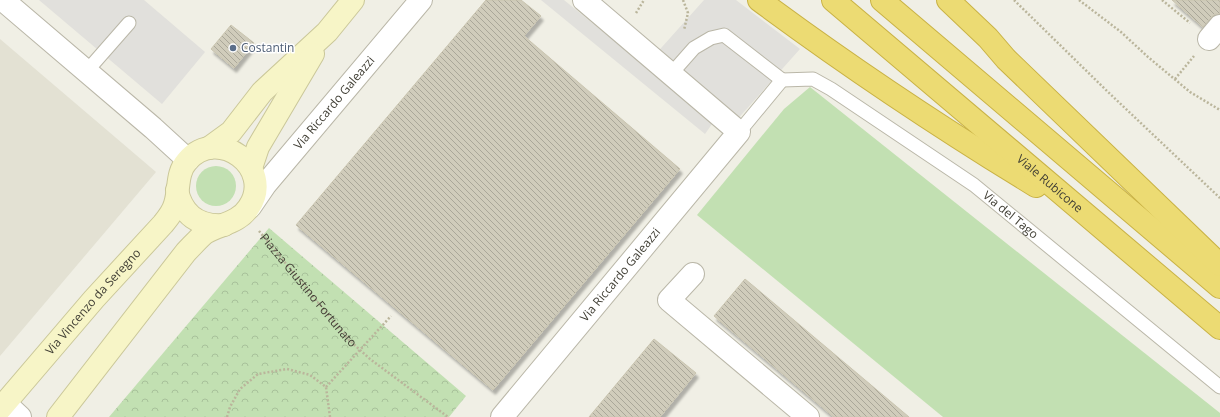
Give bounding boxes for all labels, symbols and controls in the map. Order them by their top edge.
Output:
place label: Costantin [241,39,294,56]
marker: Costantin [228,43,238,53]
street label: Via Riccardo Galeazzi [290,52,378,153]
street label: Viale Rubicone [1013,150,1087,216]
street label: Via del Tago [979,187,1042,242]
street label: Via Riccardo Galeazzi [576,224,664,325]
street label: Piazza Giustino Fortunato [256,229,360,351]
street label: Via Vincenzo da Seregno [41,245,144,358]

